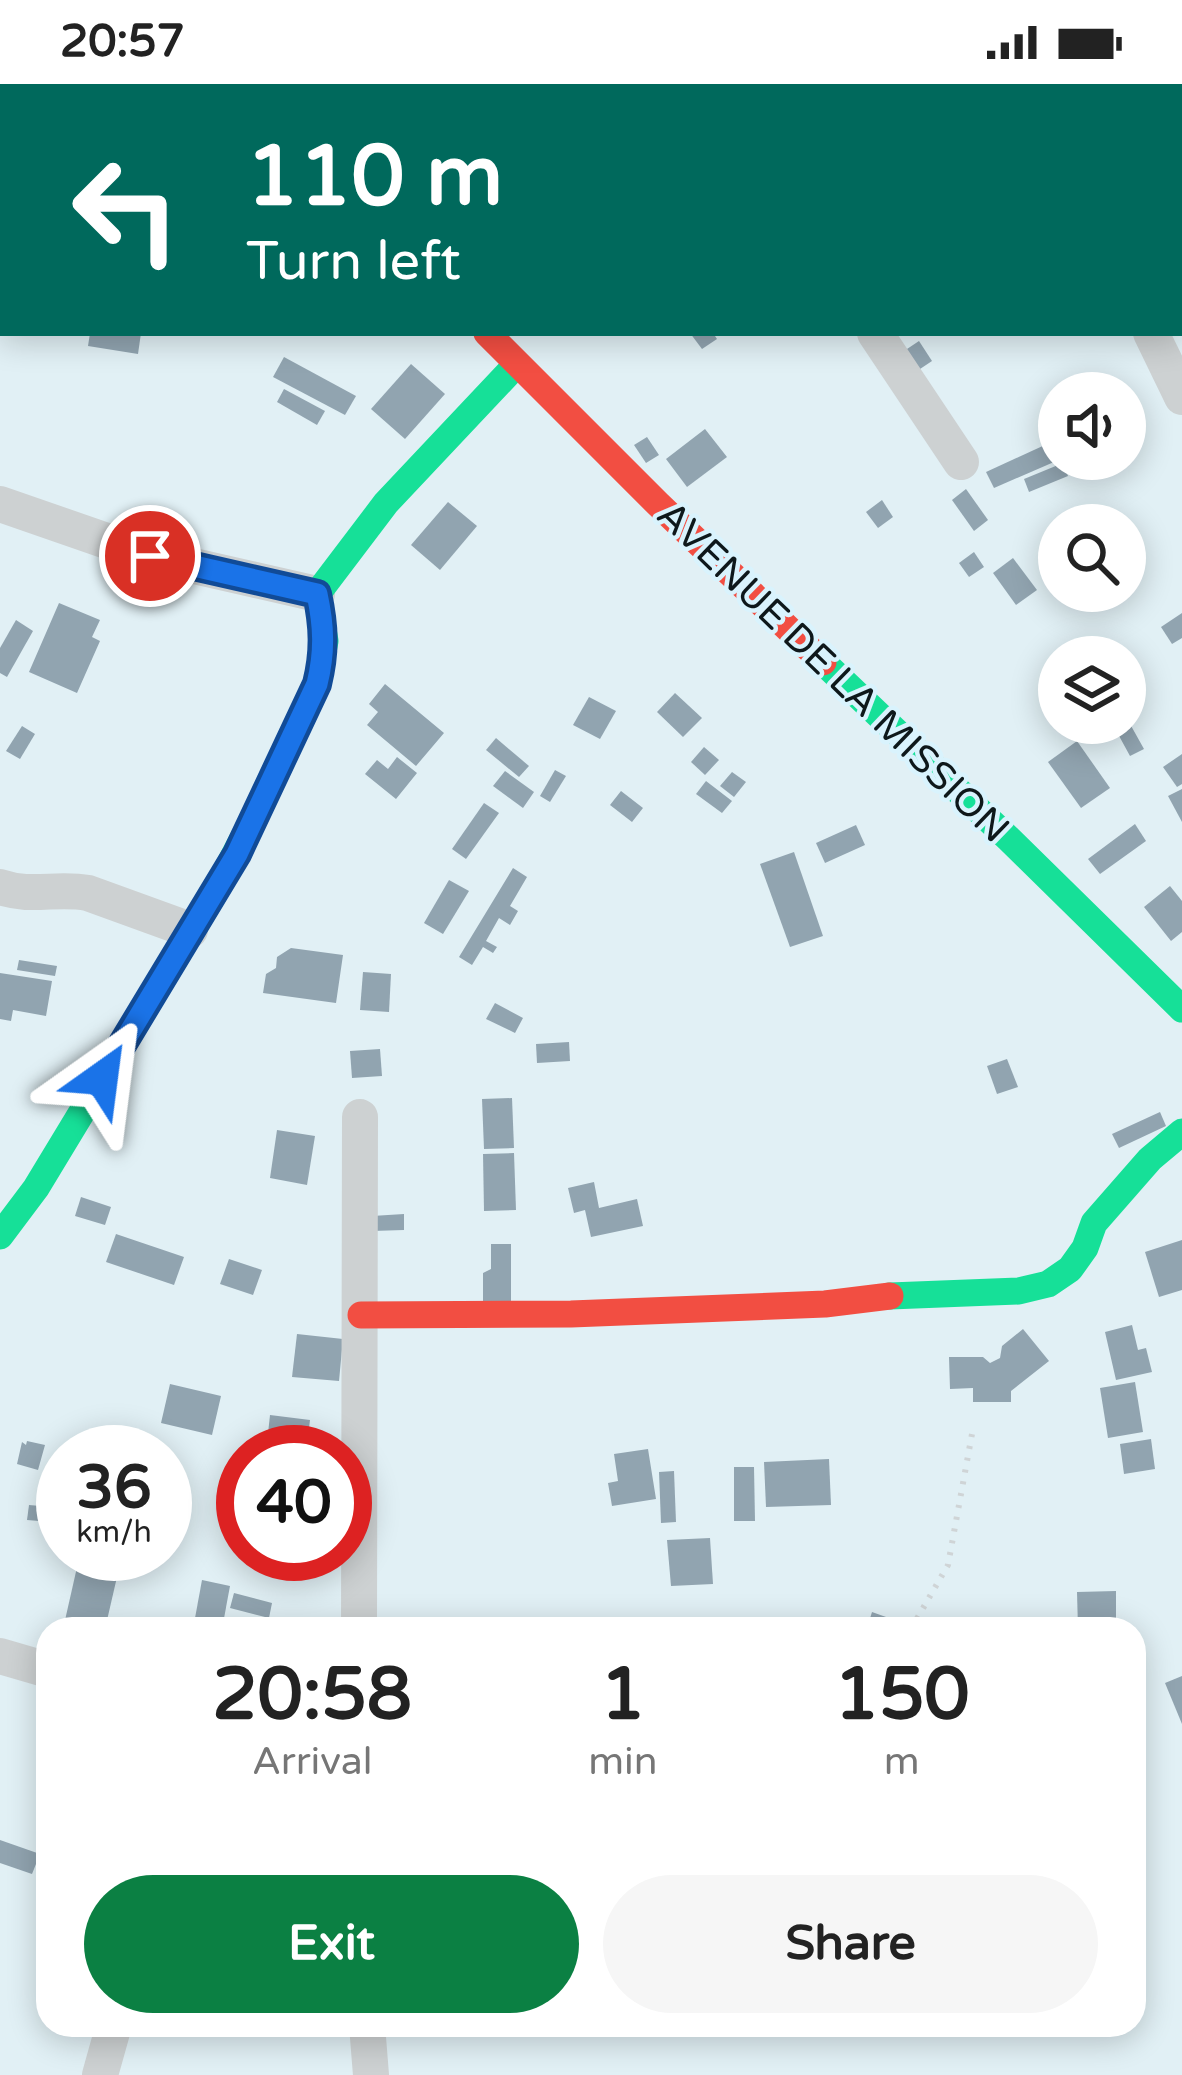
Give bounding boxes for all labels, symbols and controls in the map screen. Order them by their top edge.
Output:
text: 20:57 [60,15,185,69]
text: 110 m [246,127,503,228]
icon: left [48,132,204,288]
text: Turn left [246,229,461,294]
map controls [1038,372,1146,744]
button: sound [1038,372,1146,480]
street label: AVENUE DE LA MISSION [647,491,1019,853]
button: search [1038,504,1146,612]
pin [99,505,201,607]
icon: arrive [117,523,183,589]
button: layers [1038,636,1146,744]
position arrow [39,1015,165,1141]
speed limit sign: 40 [216,1425,372,1581]
text: 36 [76,1452,152,1524]
text: km/h [76,1514,152,1551]
text: 20:58 [212,1652,412,1739]
text: 1 [600,1652,646,1739]
text: 150 [834,1652,970,1739]
text: Arrival [252,1738,372,1785]
text: min [588,1738,658,1785]
text: m [884,1738,920,1785]
button: Exit [84,1875,579,2013]
button: Share [603,1875,1098,2013]

